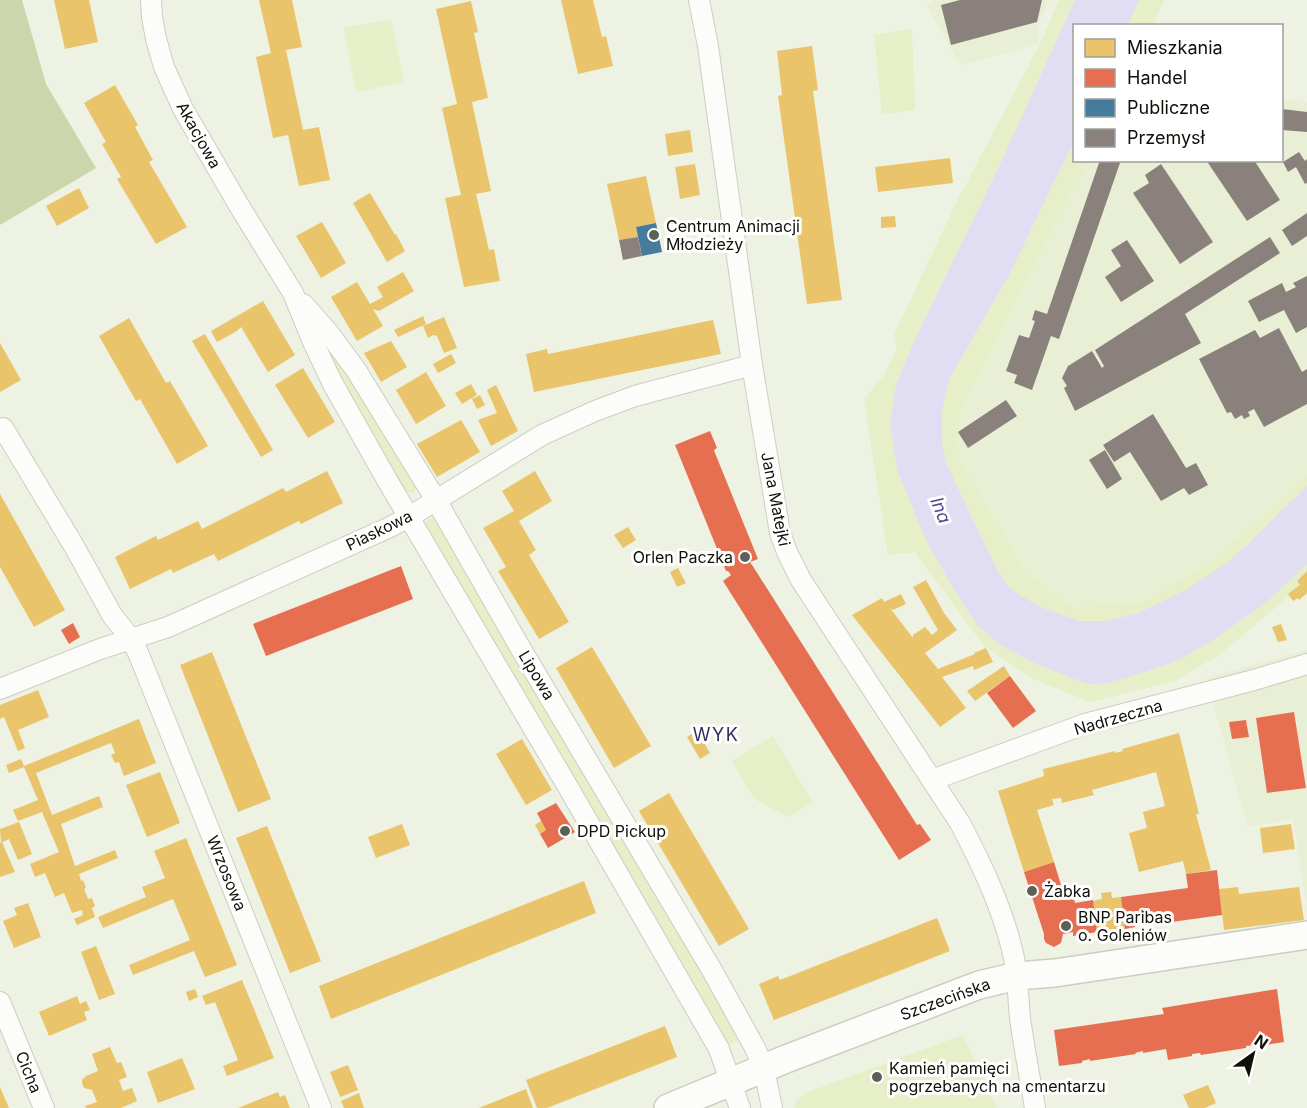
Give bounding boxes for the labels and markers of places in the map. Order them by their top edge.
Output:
place label: Centrum Animacji Młodzieży [666,216,800,254]
marker: Centrum Animacji Młodzieży [647,228,661,242]
place label: Orlen Paczka [633,547,733,567]
marker: Orlen Paczka [738,550,752,564]
place label: DPD Pickup [577,821,666,841]
marker: DPD Pickup [558,824,572,838]
place label: Żabka [1044,881,1091,901]
marker: Żabka [1025,884,1039,898]
place label: BNP Paribas o. Goleniów [1078,907,1172,945]
marker: BNP Paribas o. Goleniów [1059,919,1073,933]
place label: Kamień pamięci pogrzebanych na cmentarzu [889,1058,1106,1096]
marker: Kamień pamięci pogrzebanych na cmentarzu [870,1070,884,1084]

